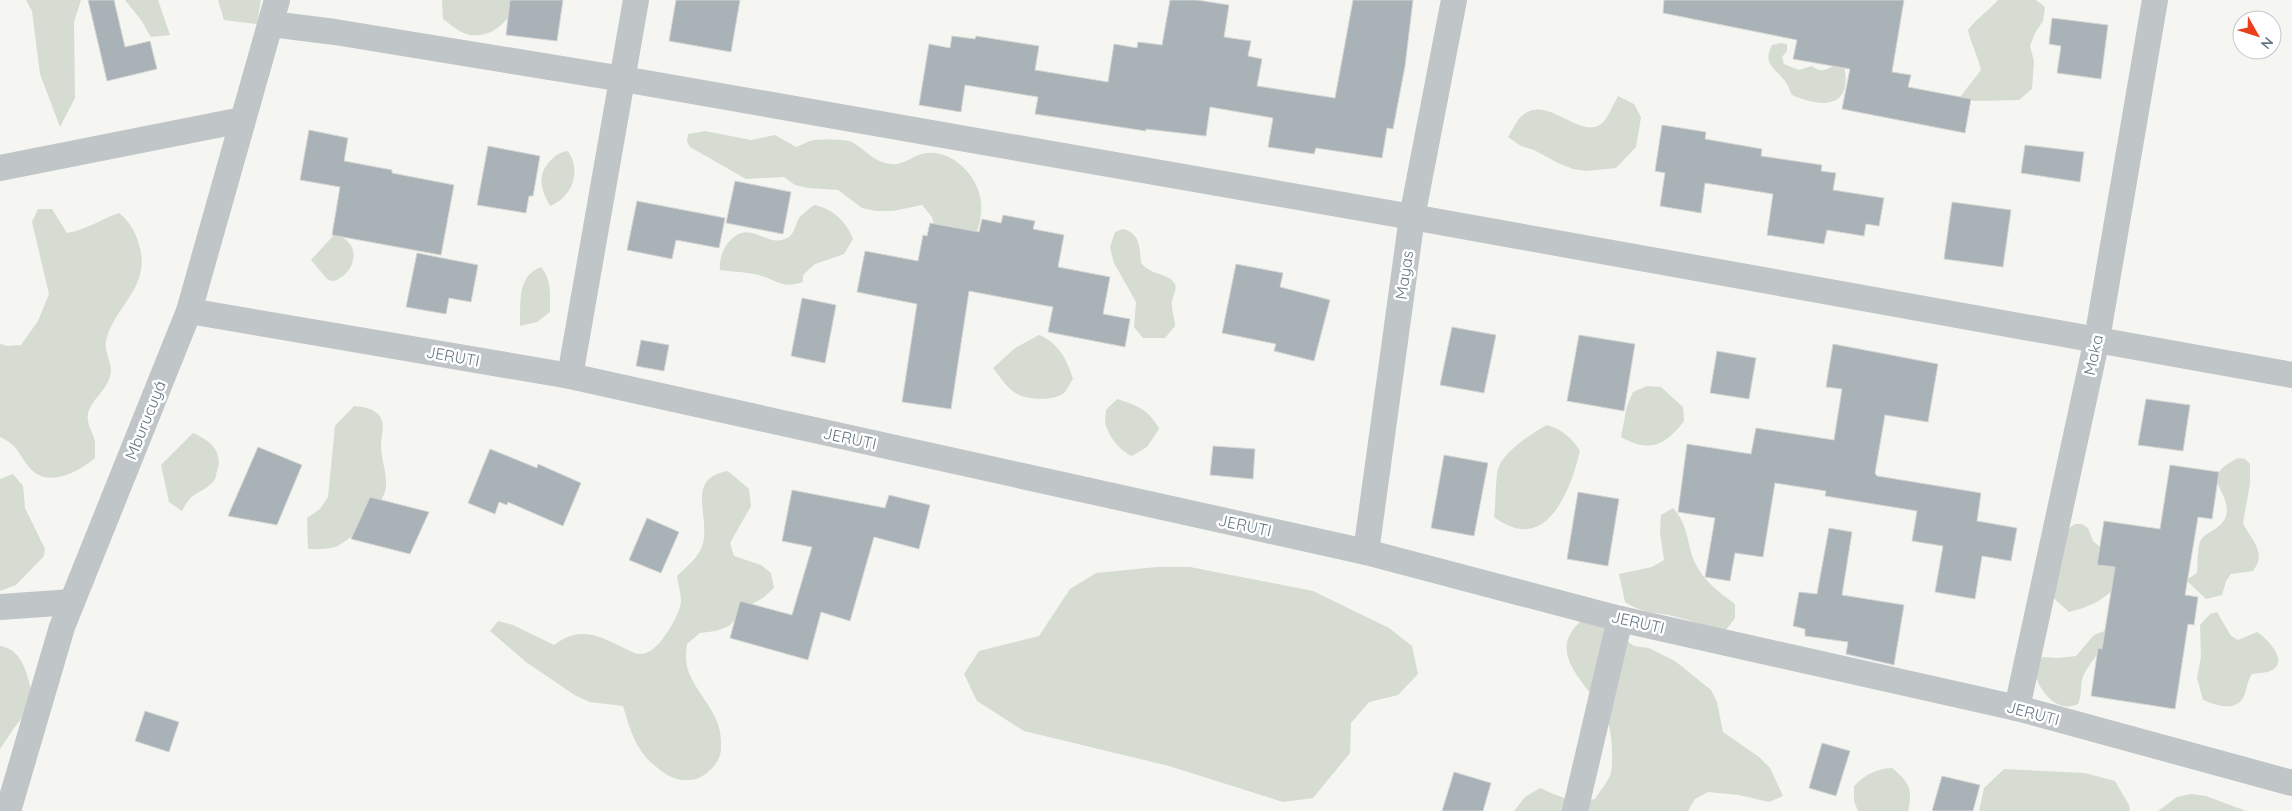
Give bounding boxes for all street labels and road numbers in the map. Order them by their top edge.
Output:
street label: Mayas [1391,249,1417,301]
street label: Maka [2079,333,2107,377]
street label: JERUTI [425,341,481,371]
street label: Mburucuyá [120,378,170,462]
street label: JERUTI [822,423,878,453]
street label: JERUTI [1217,510,1273,540]
street label: JERUTI [1609,606,1667,638]
street label: JERUTI [2004,696,2062,730]

